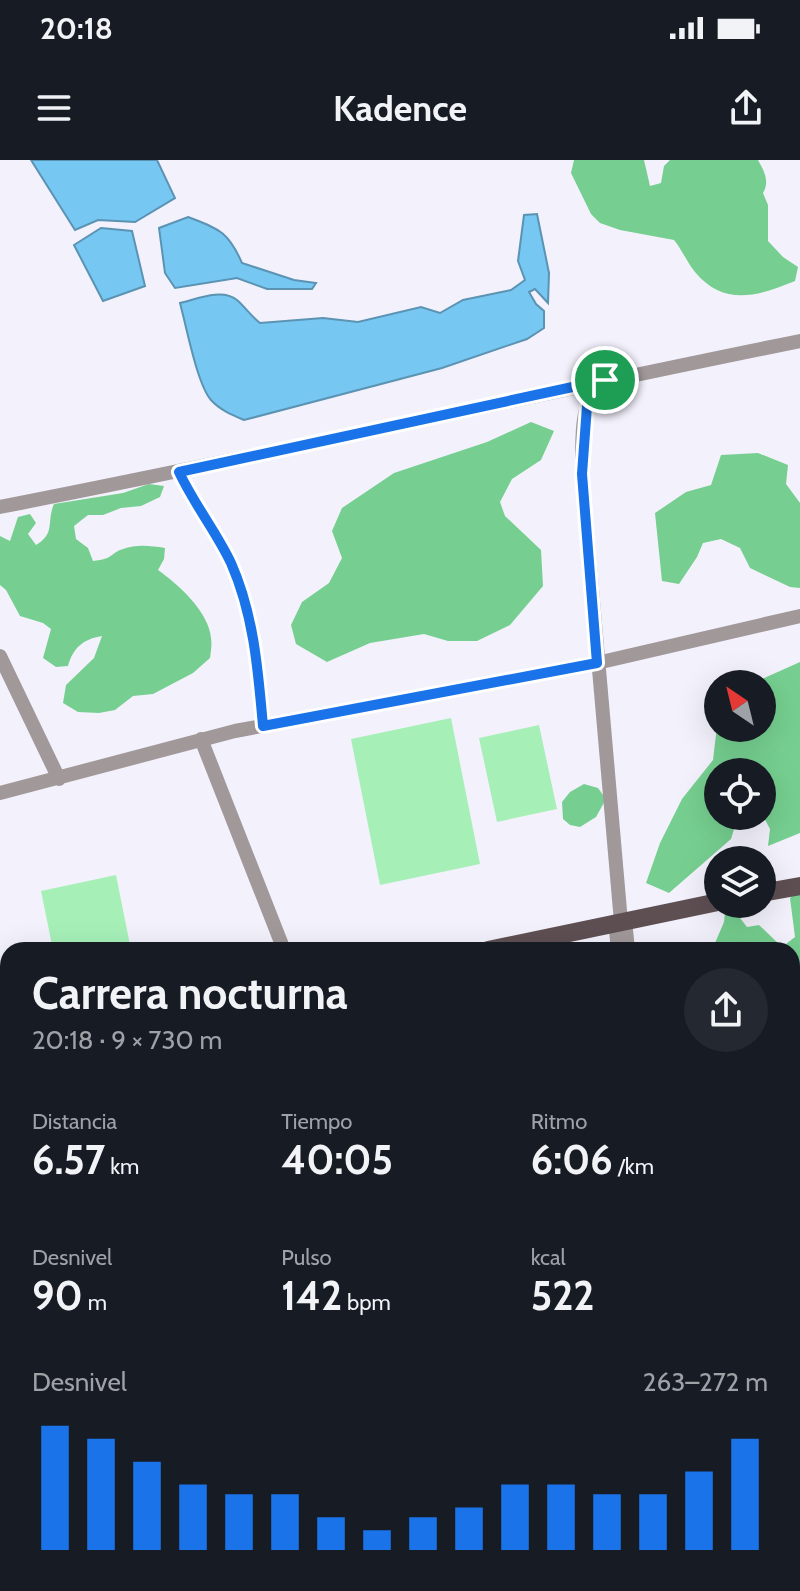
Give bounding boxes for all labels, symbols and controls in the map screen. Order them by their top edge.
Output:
text: 20:18 [40,10,113,47]
icon: menu [32,86,76,130]
text: Kadence [333,86,467,130]
icon: share [724,86,768,130]
pin [571,346,639,414]
icon: arrive [583,358,627,402]
north arrow [704,670,776,742]
map controls [704,670,776,918]
button: locate [704,758,776,830]
button: layers [704,846,776,918]
text: Carrera nocturna [32,967,348,1020]
button: share [684,968,768,1052]
text: 20:18 · 9 × 730 m [32,1024,222,1056]
text: Distancia [32,1108,117,1135]
text: Tiempo [281,1108,352,1135]
text: Ritmo [531,1108,587,1135]
text: 6.57 [32,1135,105,1184]
text: 40:05 [281,1135,393,1184]
text: 6:06 [531,1135,613,1184]
text: km [105,1153,139,1180]
text: /km [613,1153,654,1180]
text: Desnivel [32,1244,112,1271]
text: Pulso [281,1244,332,1271]
text: kcal [531,1244,566,1271]
text: 90 [32,1271,83,1320]
text: 142 [281,1271,342,1320]
text: 522 [531,1271,594,1320]
text: m [83,1289,107,1316]
text: bpm [342,1289,391,1316]
text: Desnivel [32,1366,127,1398]
text: 263–272 m [643,1366,768,1398]

